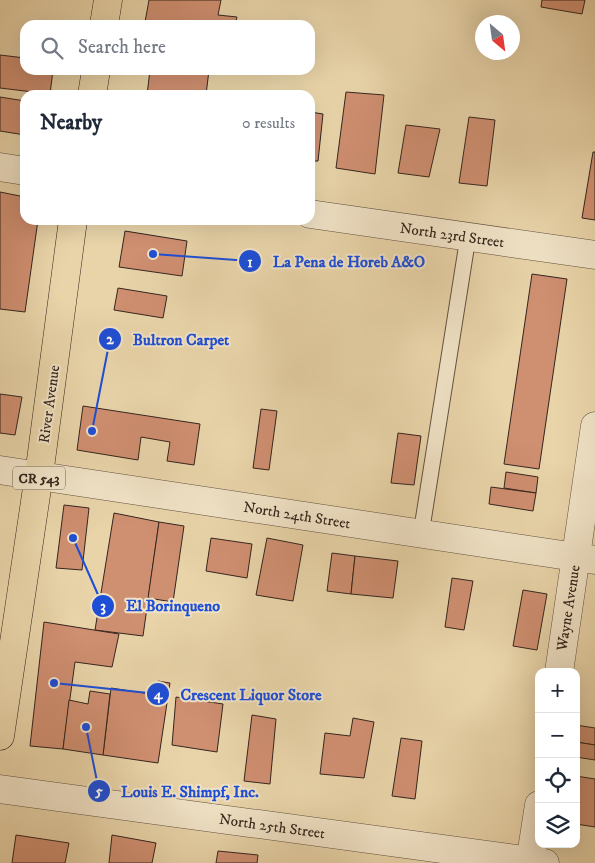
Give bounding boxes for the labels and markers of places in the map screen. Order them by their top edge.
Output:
callout: La Pena de Horeb A&O [238,246,435,277]
callout: Bultron Carpet [98,324,239,355]
callout: El Borinqueno [90,590,230,621]
callout: Crescent Liquor Store [146,678,332,709]
callout: Louis E. Shimpf, Inc. [87,776,269,807]

